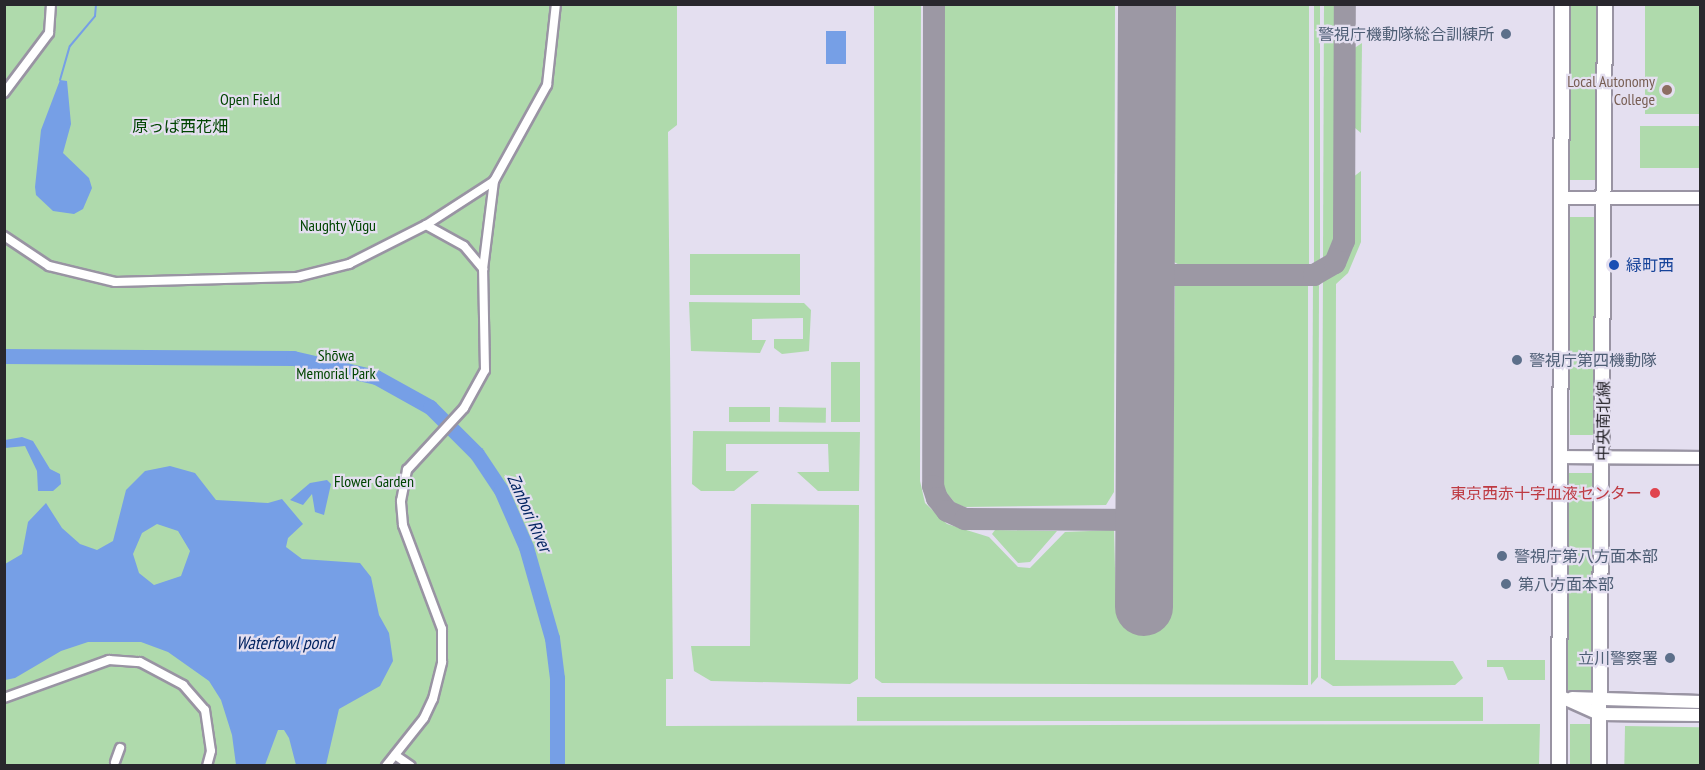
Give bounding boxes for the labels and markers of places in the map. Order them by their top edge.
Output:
place label: 警視庁機動隊総合訓練所 [1318,24,1494,44]
marker: 警視庁機動隊総合訓練所 [1499,27,1513,41]
place label: Local Autonomy College [1567,71,1655,109]
marker: Local Autonomy College [1660,83,1674,97]
place label: 緑町西 [1626,255,1674,275]
marker: 緑町西 [1607,258,1621,272]
place label: 警視庁第四機動隊 [1529,350,1657,370]
marker: 警視庁第四機動隊 [1510,353,1524,367]
place label: 東京西赤十字血液センター [1450,483,1642,503]
marker: 東京西赤十字血液センター [1646,484,1664,502]
place label: 警視庁第八方面本部 [1514,546,1658,566]
marker: 警視庁第八方面本部 [1495,549,1509,563]
place label: 第八方面本部 [1518,574,1614,594]
marker: 第八方面本部 [1499,577,1513,591]
place label: 立川警察署 [1578,648,1658,668]
marker: 立川警察署 [1663,651,1677,665]

